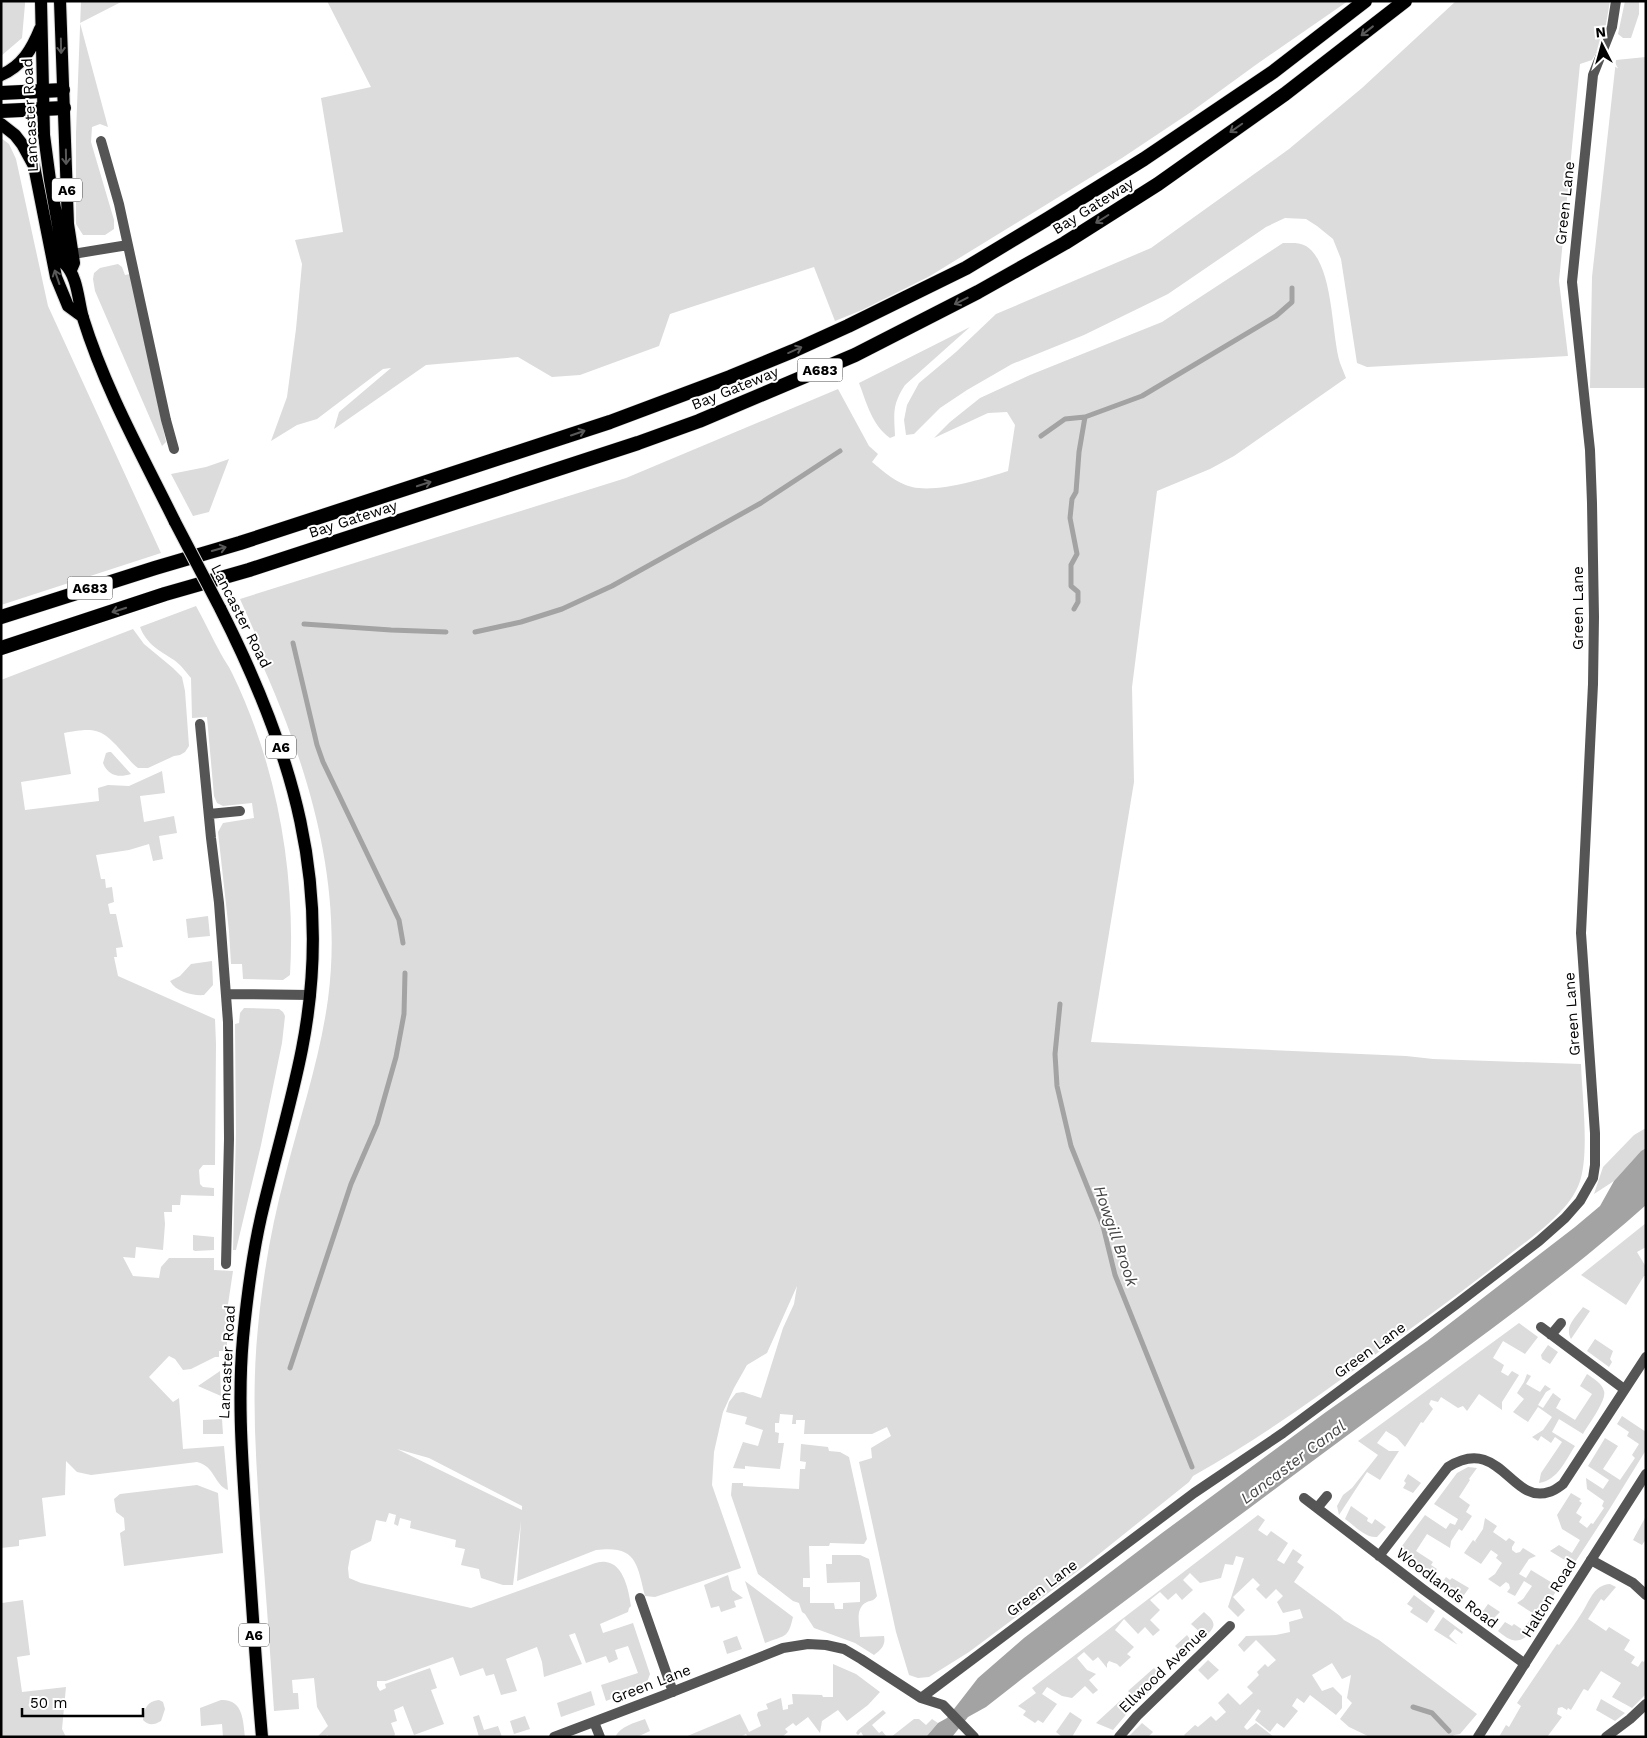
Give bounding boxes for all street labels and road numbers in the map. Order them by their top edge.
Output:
street label: Lancaster Road [18,58,42,172]
street label: Green Lane [1552,160,1578,246]
street label: Bay Gateway [1049,174,1137,238]
road number: A6 [52,178,82,202]
road number: A683 [798,358,842,382]
street label: Bay Gateway [689,362,781,414]
street label: Bay Gateway [306,496,400,542]
street label: Lancaster Road [207,561,275,671]
street label: Green Lane [1569,566,1587,650]
road number: A683 [68,576,112,600]
road number: A6 [266,736,296,759]
street label: Green Lane [1560,972,1584,1056]
street label: Lancaster Road [215,1305,239,1419]
street label: Green Lane [1331,1318,1409,1382]
street label: Woodlands Road [1393,1544,1501,1632]
street label: Halton Road [1518,1555,1580,1641]
street label: Green Lane [1003,1556,1081,1620]
street label: Ellwood Avenue [1115,1623,1211,1717]
road number: A6 [239,1624,269,1646]
street label: Green Lane [609,1661,693,1707]

